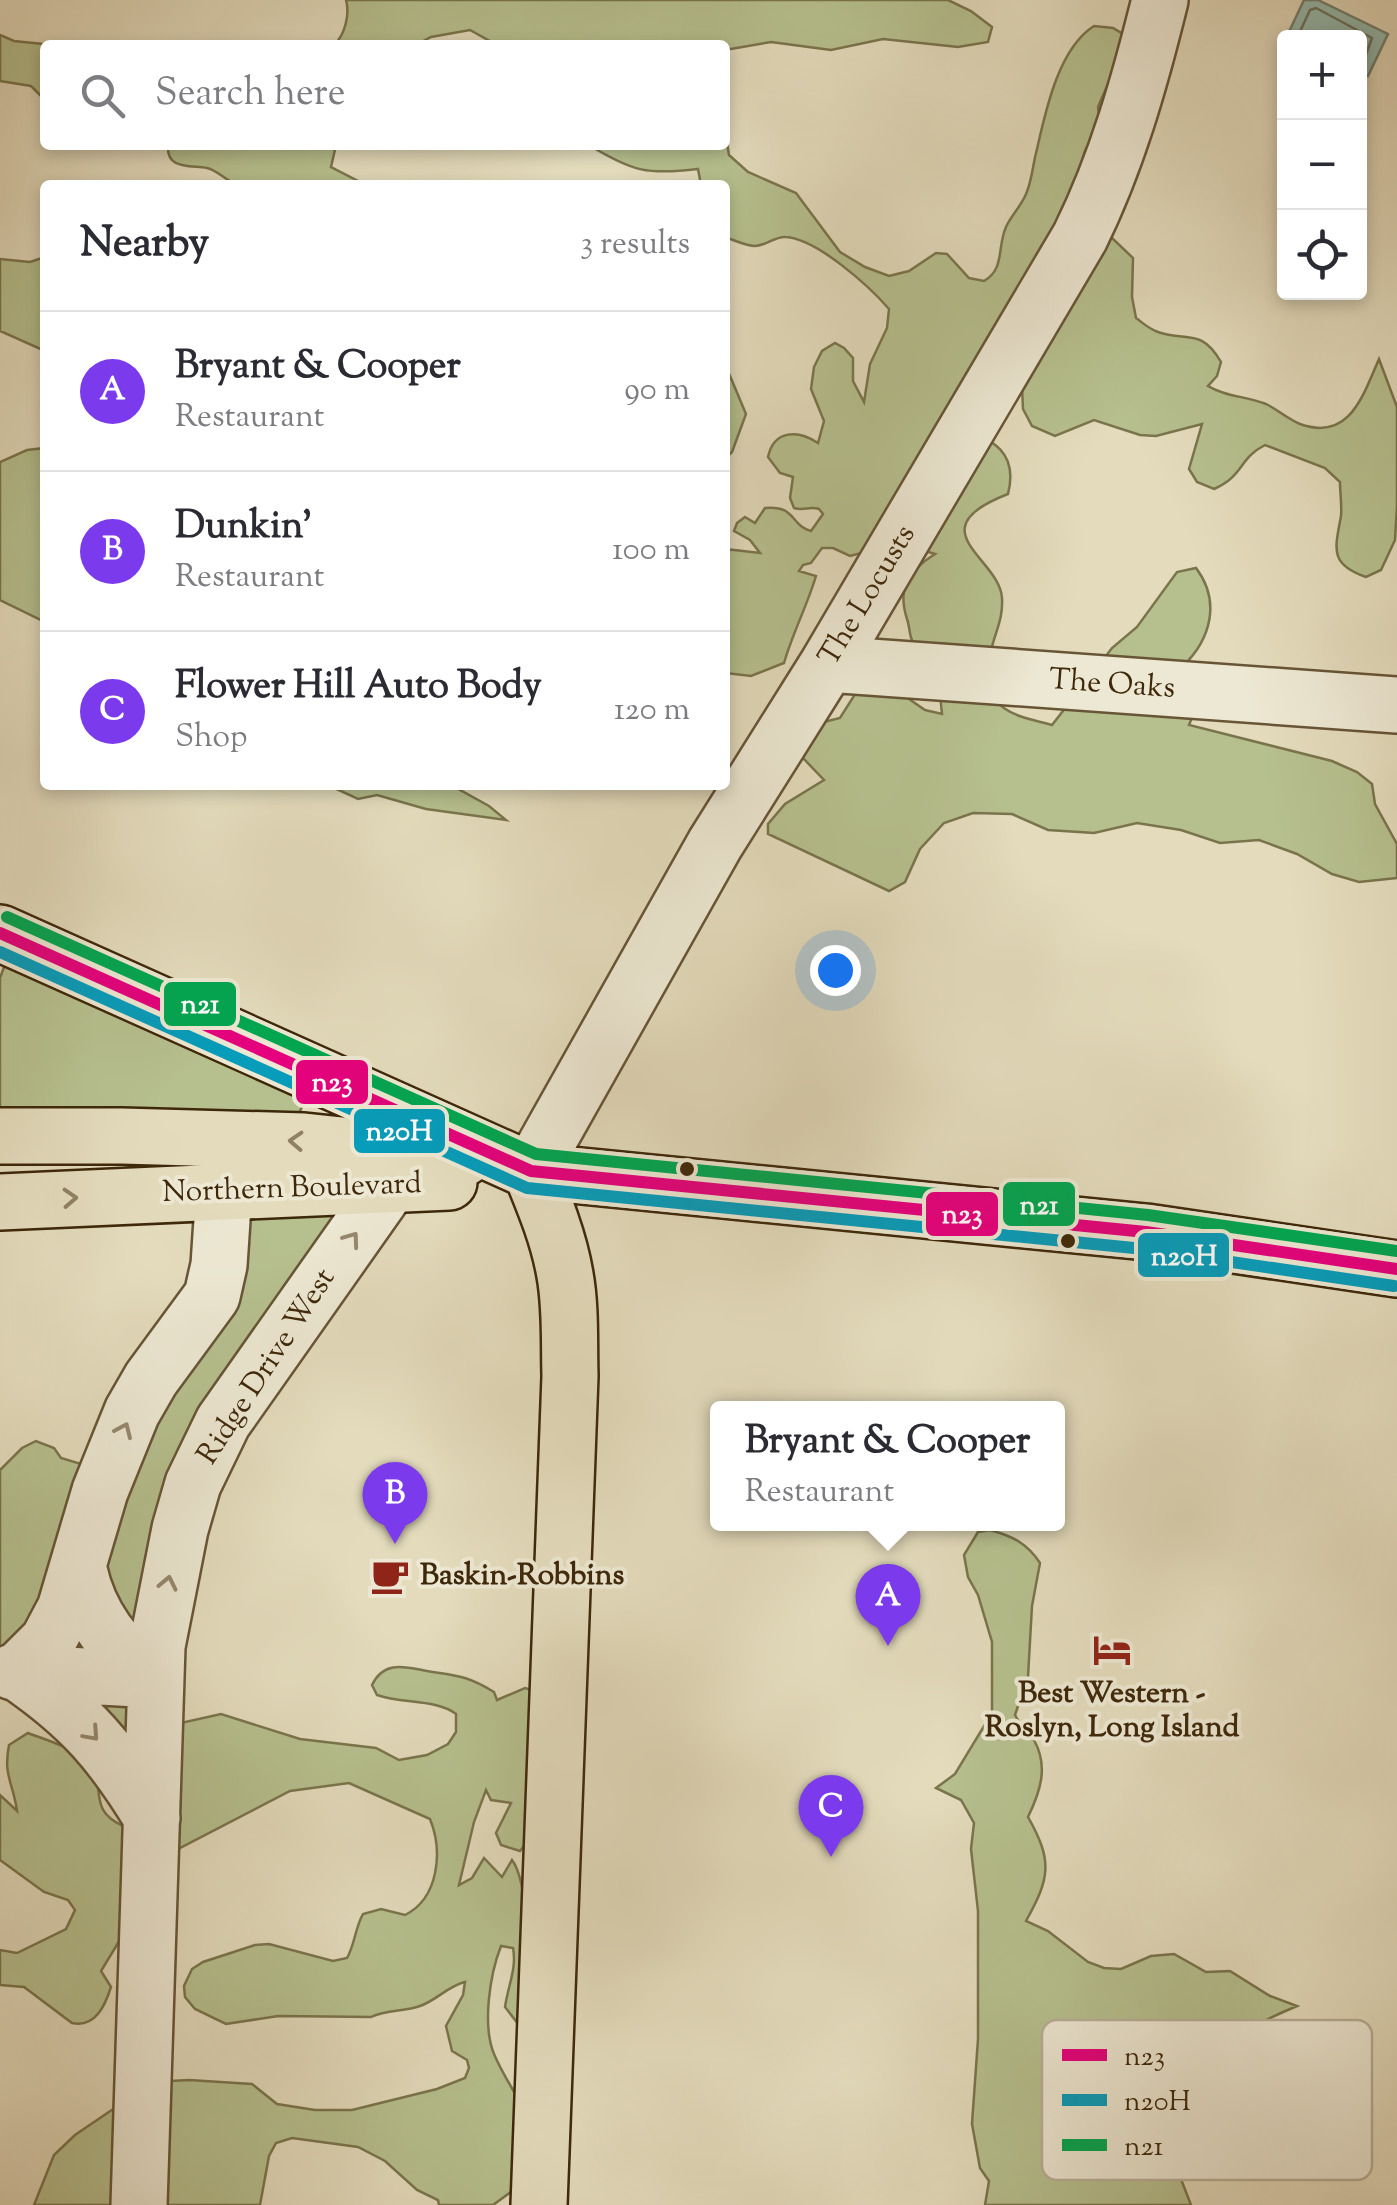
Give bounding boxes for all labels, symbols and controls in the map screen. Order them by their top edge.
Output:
map controls [1277,30,1367,300]
button: + [1277,30,1367,120]
search box [40,40,730,150]
icon: search [75,68,130,123]
text: Search here [155,68,346,122]
button: − [1277,120,1367,210]
button: locate [1277,210,1367,300]
text: Nearby [80,215,209,275]
text: 3 results [580,222,690,268]
text: Bryant & Cooper [175,341,461,395]
text: A [100,368,125,414]
text: 90 m [624,368,690,414]
text: Restaurant [175,395,325,441]
text: Dunkin' [175,501,312,555]
street label: The Locusts [809,517,927,675]
text: B [102,528,123,574]
text: 100 m [612,528,690,574]
text: Restaurant [175,555,325,601]
street label: The Oaks [1047,659,1177,711]
text: Flower Hill Auto Body [175,661,542,715]
text: C [100,688,125,734]
text: 120 m [614,688,690,734]
text: Shop [175,715,247,761]
your location [810,945,861,996]
line badge: n21 [162,980,238,1028]
text: n21 [180,986,220,1026]
line badge: n23 [294,1058,370,1106]
text: n23 [312,1064,352,1104]
line badge: n20H [352,1107,447,1155]
text: n20H [366,1113,433,1153]
one-way arrow [287,1131,303,1152]
unlabelled marker [677,1159,697,1179]
street label: Northern Boulevard [162,1163,423,1215]
line badge: n21 [1001,1180,1077,1228]
text: n21 [1019,1187,1059,1227]
one-way arrow [63,1188,79,1209]
line badge: n23 [924,1190,1000,1238]
text: n23 [942,1196,982,1236]
unlabelled marker [1058,1231,1078,1251]
line badge: n20H [1136,1231,1231,1279]
one-way arrow [340,1232,358,1250]
text: n20H [1151,1238,1218,1278]
street label: Ridge Drive West [187,1260,347,1474]
popup [710,1401,1065,1531]
text: Bryant & Cooper [745,1416,1030,1470]
one-way arrow [111,1422,131,1440]
pin: B [362,1462,428,1544]
text: Restaurant [745,1470,894,1516]
cafe icon: Baskin-Robbins [369,1555,411,1597]
place label: Baskin-Robbins [420,1555,625,1598]
pin: A [856,1564,920,1646]
one-way arrow [156,1575,177,1592]
hotel icon: Best Western - Roslyn, Long Island [1091,1629,1133,1671]
place label: Best Western - Roslyn, Long Island [985,1673,1239,1750]
one-way arrow [81,1722,99,1741]
pin: C [798,1774,864,1857]
legend [1042,2020,1372,2180]
text: n23 [1124,2038,1165,2078]
text: n20H [1124,2083,1191,2123]
text: n21 [1124,2128,1163,2168]

